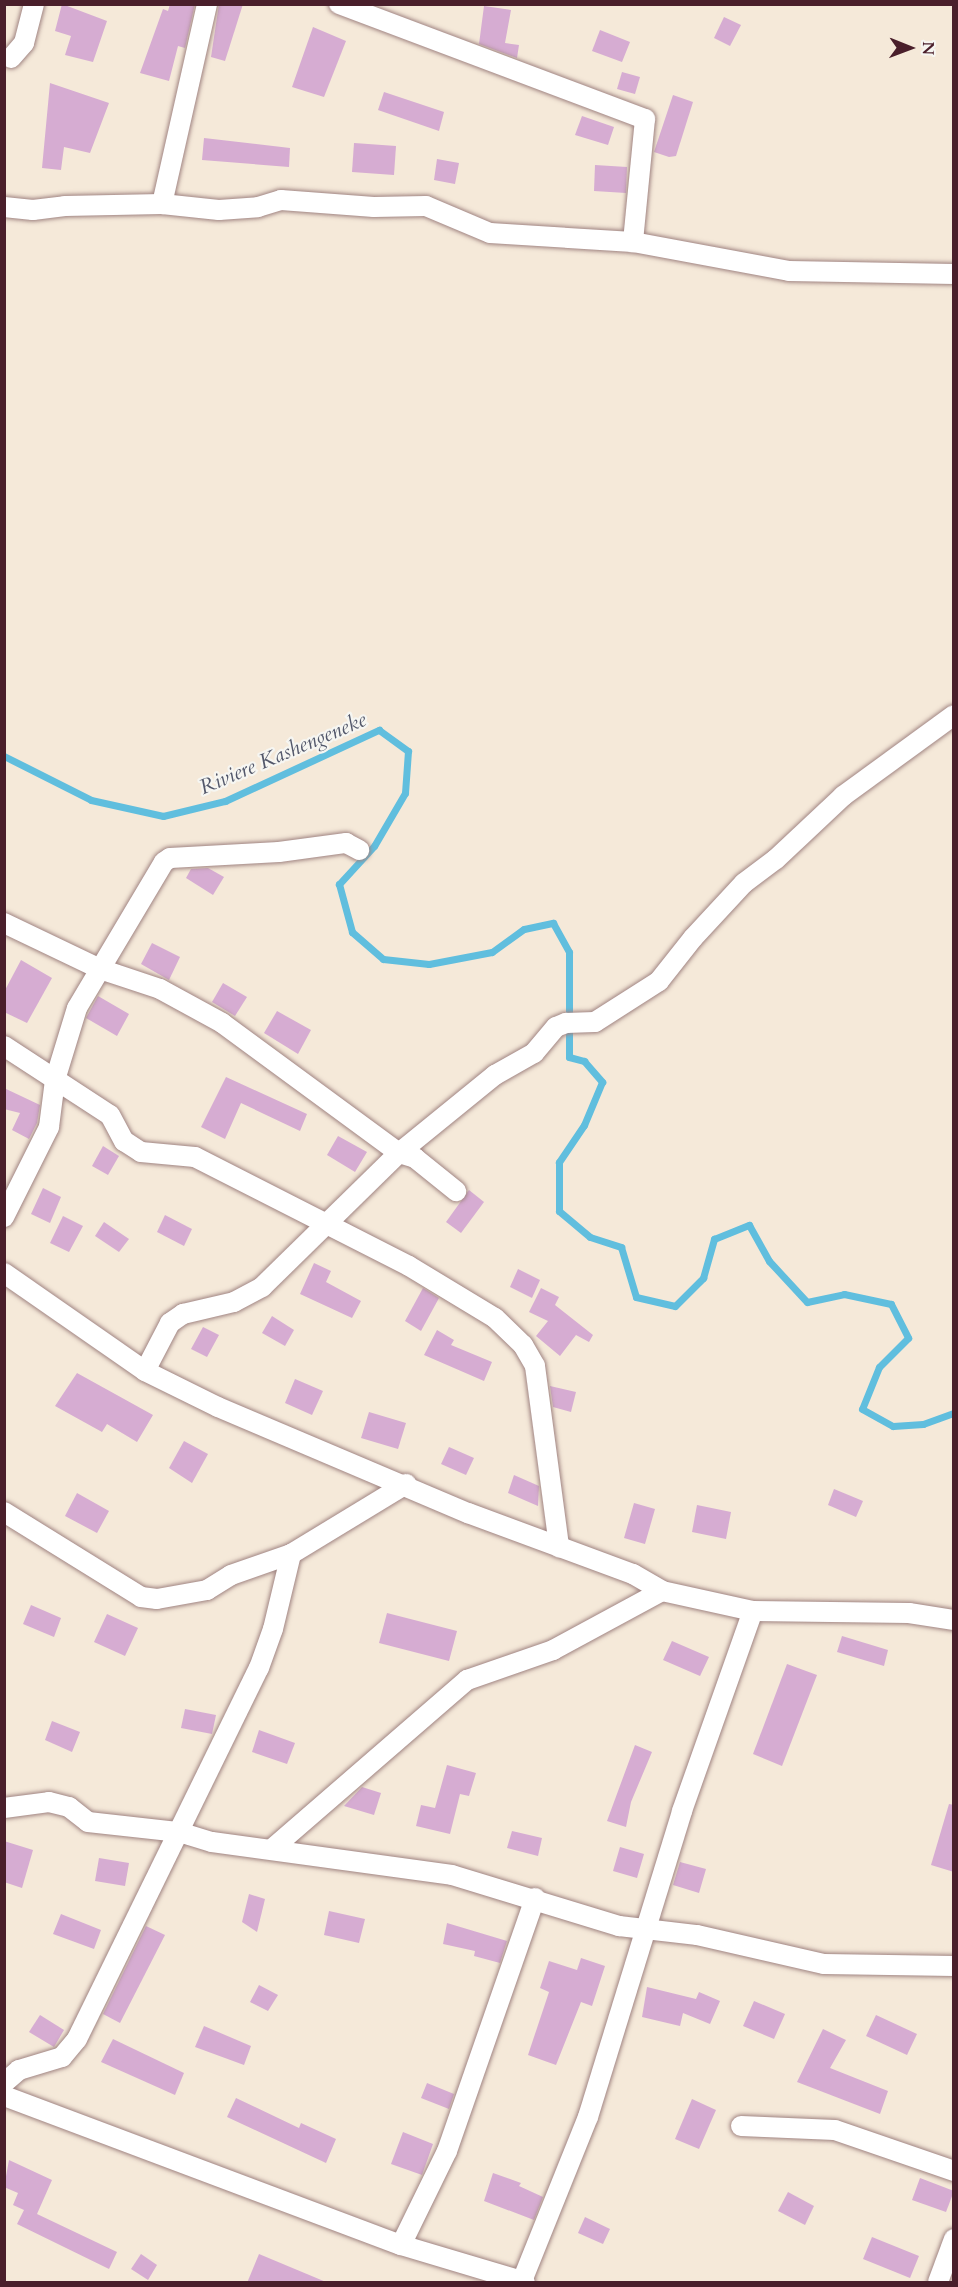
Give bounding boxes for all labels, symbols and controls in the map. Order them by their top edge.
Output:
north arrow [880,18,940,78]
text: N [917,41,939,55]
water label: Riviere Kashengeneke [196,707,370,801]

